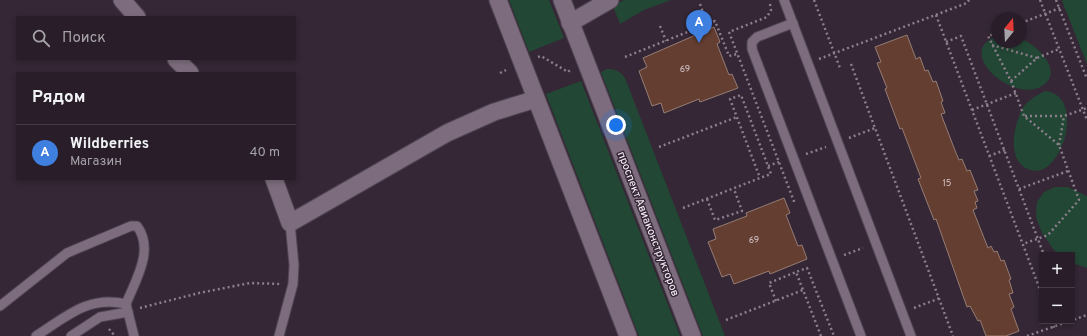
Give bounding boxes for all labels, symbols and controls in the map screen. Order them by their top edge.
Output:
pin: A [686,10,712,43]
north arrow [991,12,1027,48]
search box [16,16,296,60]
icon: search [30,27,52,49]
text: Поиск [62,29,106,48]
house number: 69 [680,64,690,75]
text: Рядом [32,87,85,109]
your location [606,115,626,135]
text: Wildberries [70,135,149,154]
text: A [40,145,50,161]
text: 40 m [250,145,280,161]
street label: проспект Авиаконструкторов [614,150,682,298]
text: Магазин [70,154,122,170]
house number: 15 [943,178,951,189]
house number: 69 [749,235,759,246]
map controls [1039,252,1075,324]
button: + [1039,252,1075,288]
button: − [1039,288,1075,324]

